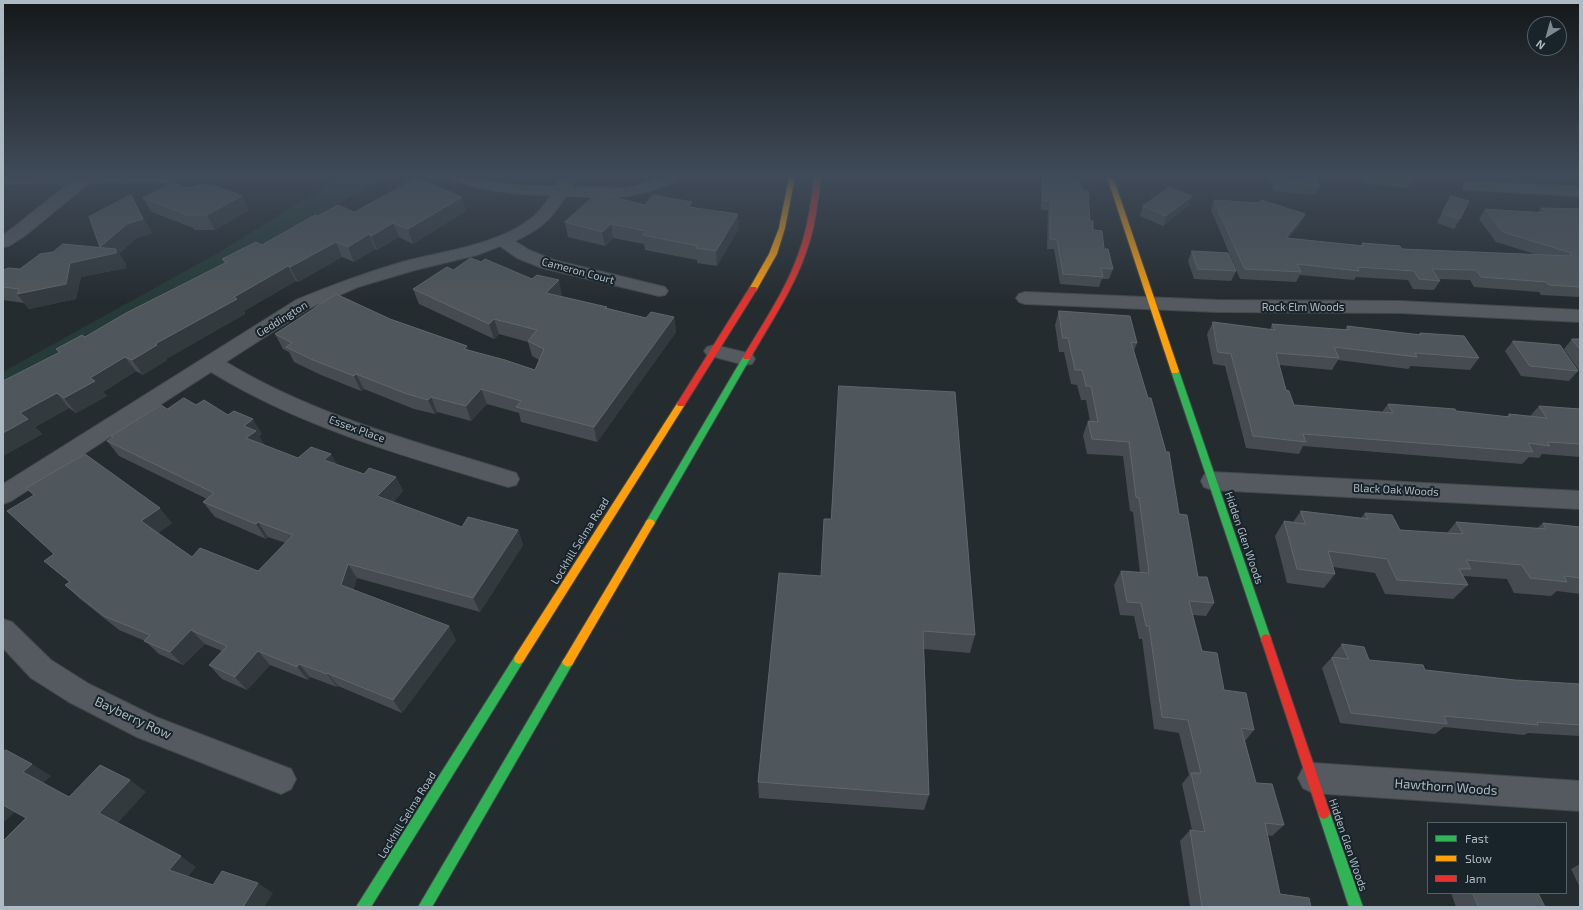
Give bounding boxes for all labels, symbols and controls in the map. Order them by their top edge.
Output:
north arrow [1527,16,1567,56]
text: N [1533,38,1547,53]
street label: Cameron Court [540,255,616,287]
street label: Geddington [254,298,310,340]
street label: Rock Elm Woods [1262,300,1344,314]
street label: Essex Place [327,413,387,445]
street label: Black Oak Woods [1353,481,1439,499]
street label: Hidden Glen Woods [1222,490,1266,586]
street label: Lockhill Selma Road [548,495,612,587]
street label: Bayberry Row [92,693,174,743]
street label: Lockhill Selma Road [375,769,439,861]
street label: Hawthorn Woods [1394,776,1498,798]
street label: Hidden Glen Woods [1326,797,1370,893]
legend [1427,822,1567,894]
text: Fast [1465,831,1488,845]
text: Slow [1465,851,1492,865]
text: Jam [1465,871,1486,885]

